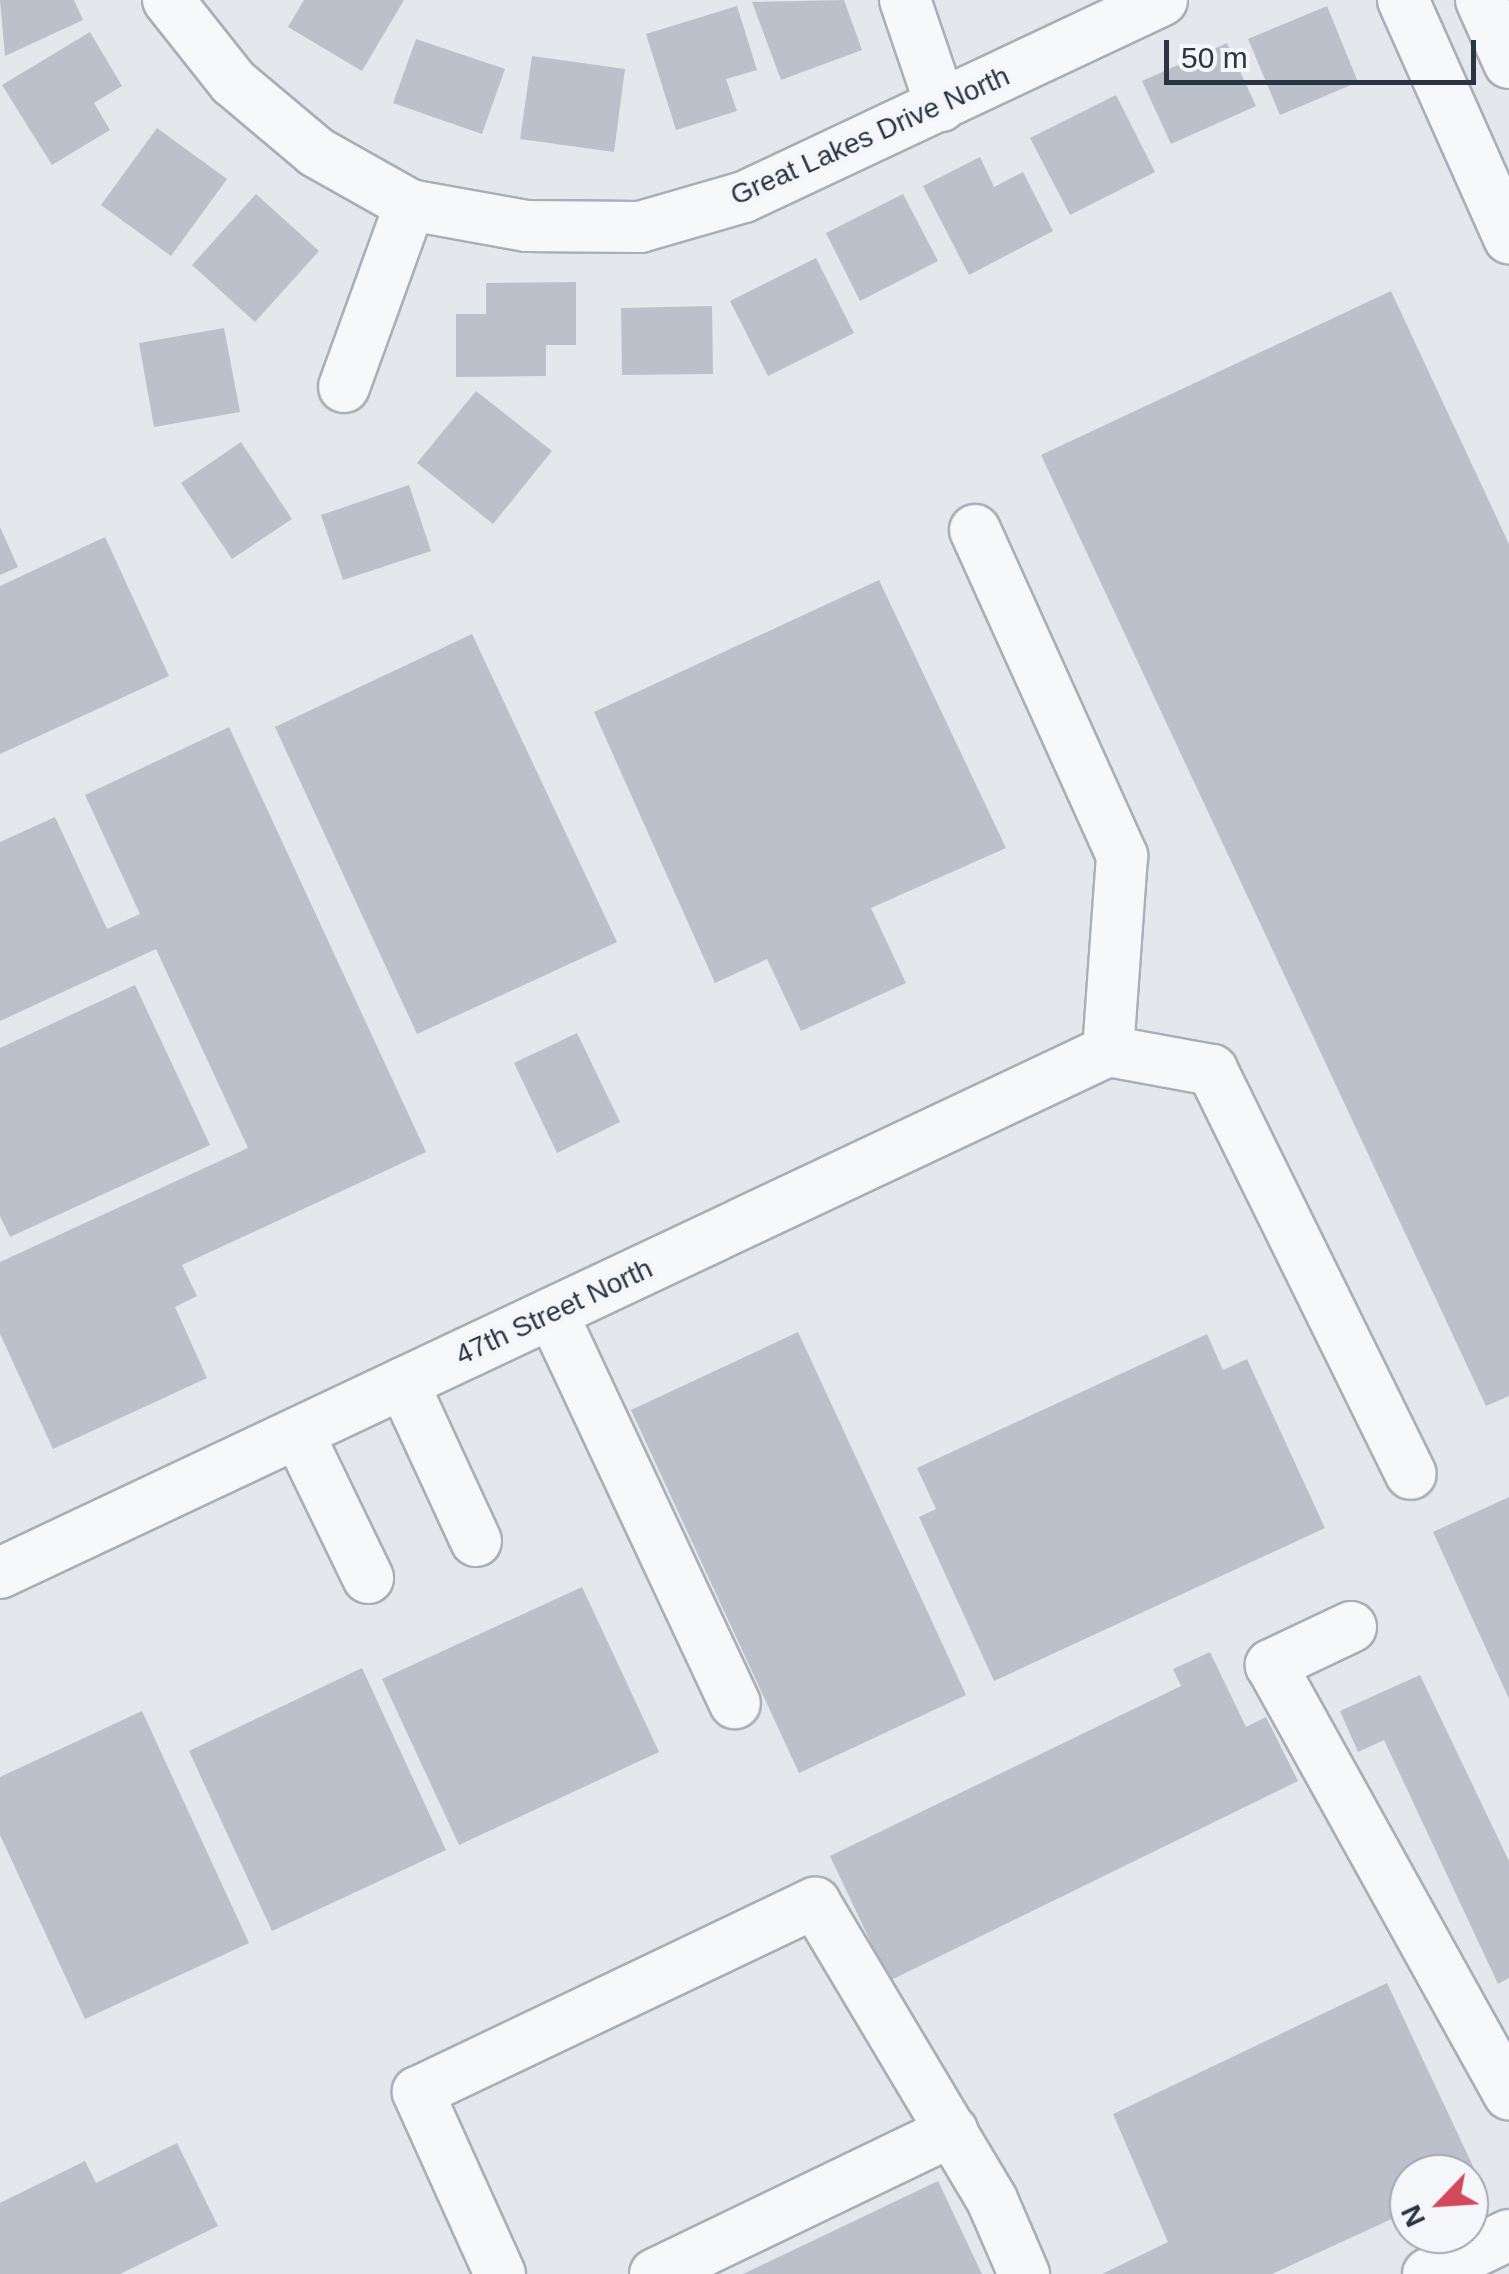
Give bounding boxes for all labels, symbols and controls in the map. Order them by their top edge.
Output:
scale bar [1169,20,1482,82]
text: 50 m [1181,41,1248,74]
street label: Great Lakes Drive North [725,59,1015,213]
street label: 47th Street North [450,1252,658,1372]
north arrow [1389,2154,1489,2254]
text: N [1395,2200,1431,2232]

